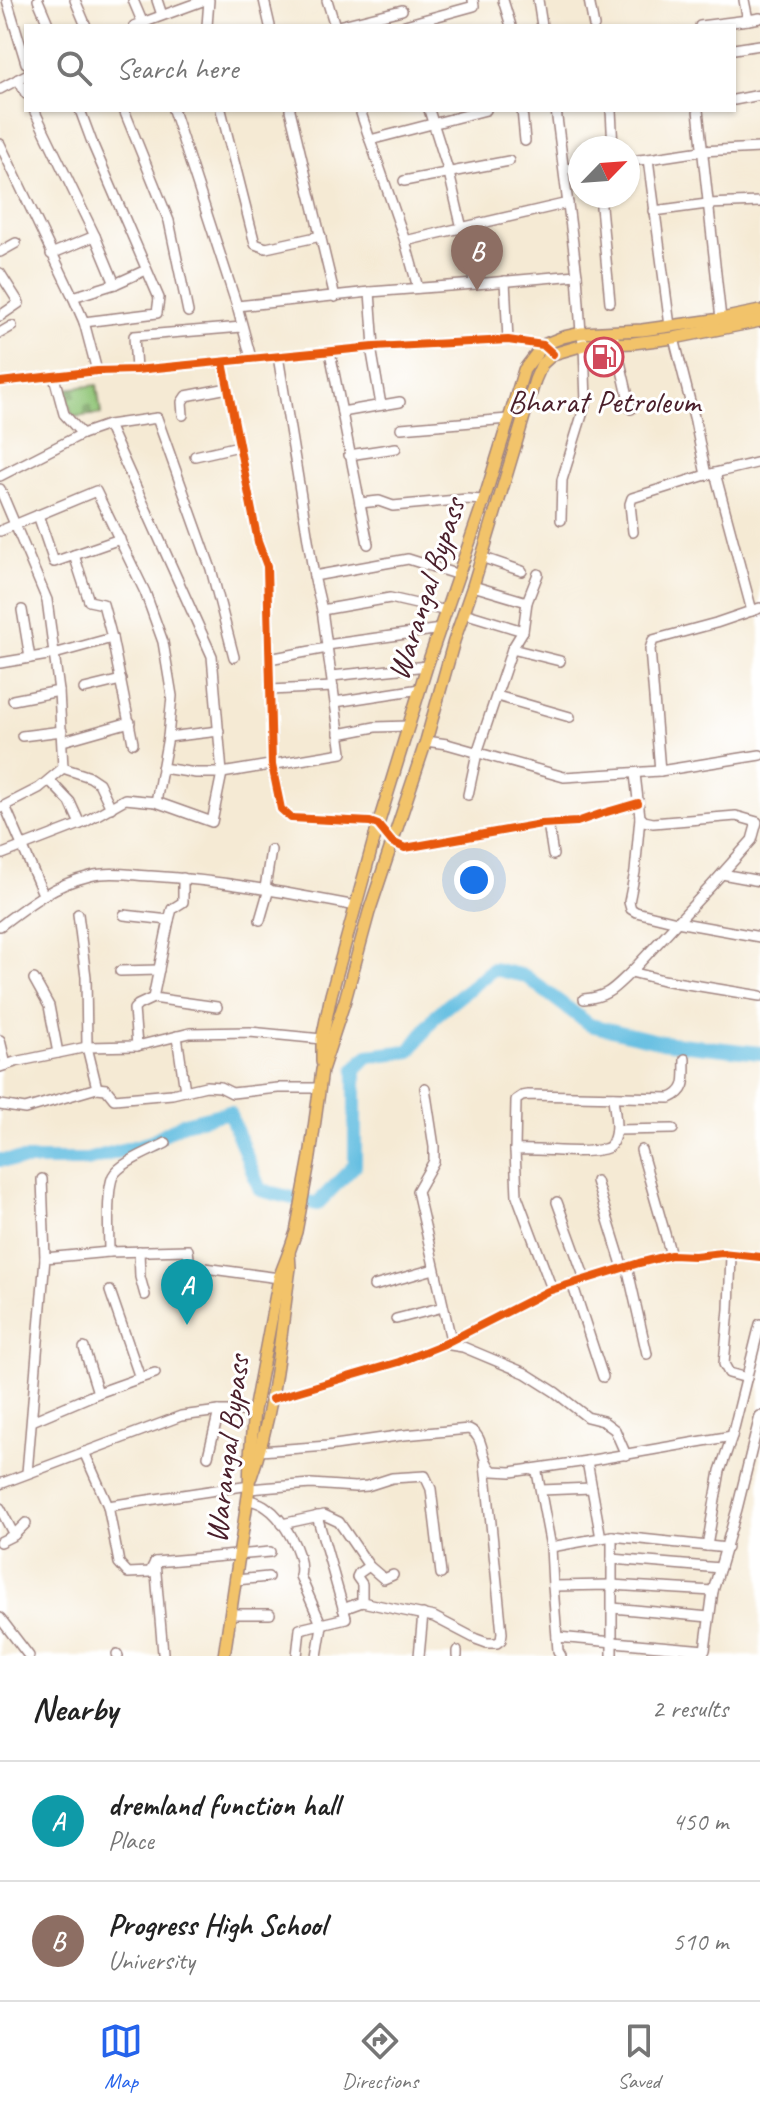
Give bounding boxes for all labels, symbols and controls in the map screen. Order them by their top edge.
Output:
search box [24,24,736,112]
icon: search [52,46,96,90]
text: Search here [116,49,238,87]
north arrow [568,136,640,208]
pin: B [451,225,503,291]
fuel station icon: Bharat Petroleum [583,336,625,378]
place label: Bharat Petroleum [508,381,703,422]
street label: Warangal Bypass [377,491,475,685]
your location [454,860,494,900]
pin: A [161,1259,213,1325]
street label: Warangal Bypass [195,1351,259,1545]
text: Nearby [32,1687,118,1730]
text: 2 results [652,1692,728,1725]
text: dremland function hall [108,1786,339,1824]
text: A [51,1805,65,1838]
text: 450 m [672,1805,728,1838]
text: Place [108,1824,154,1857]
text: Progress High School [108,1906,326,1944]
text: B [51,1925,65,1958]
text: 510 m [672,1925,728,1958]
text: University [108,1944,195,1977]
tab: Map [99,2019,143,2095]
tab: Directions [342,2019,418,2095]
tab: Saved [617,2019,661,2095]

